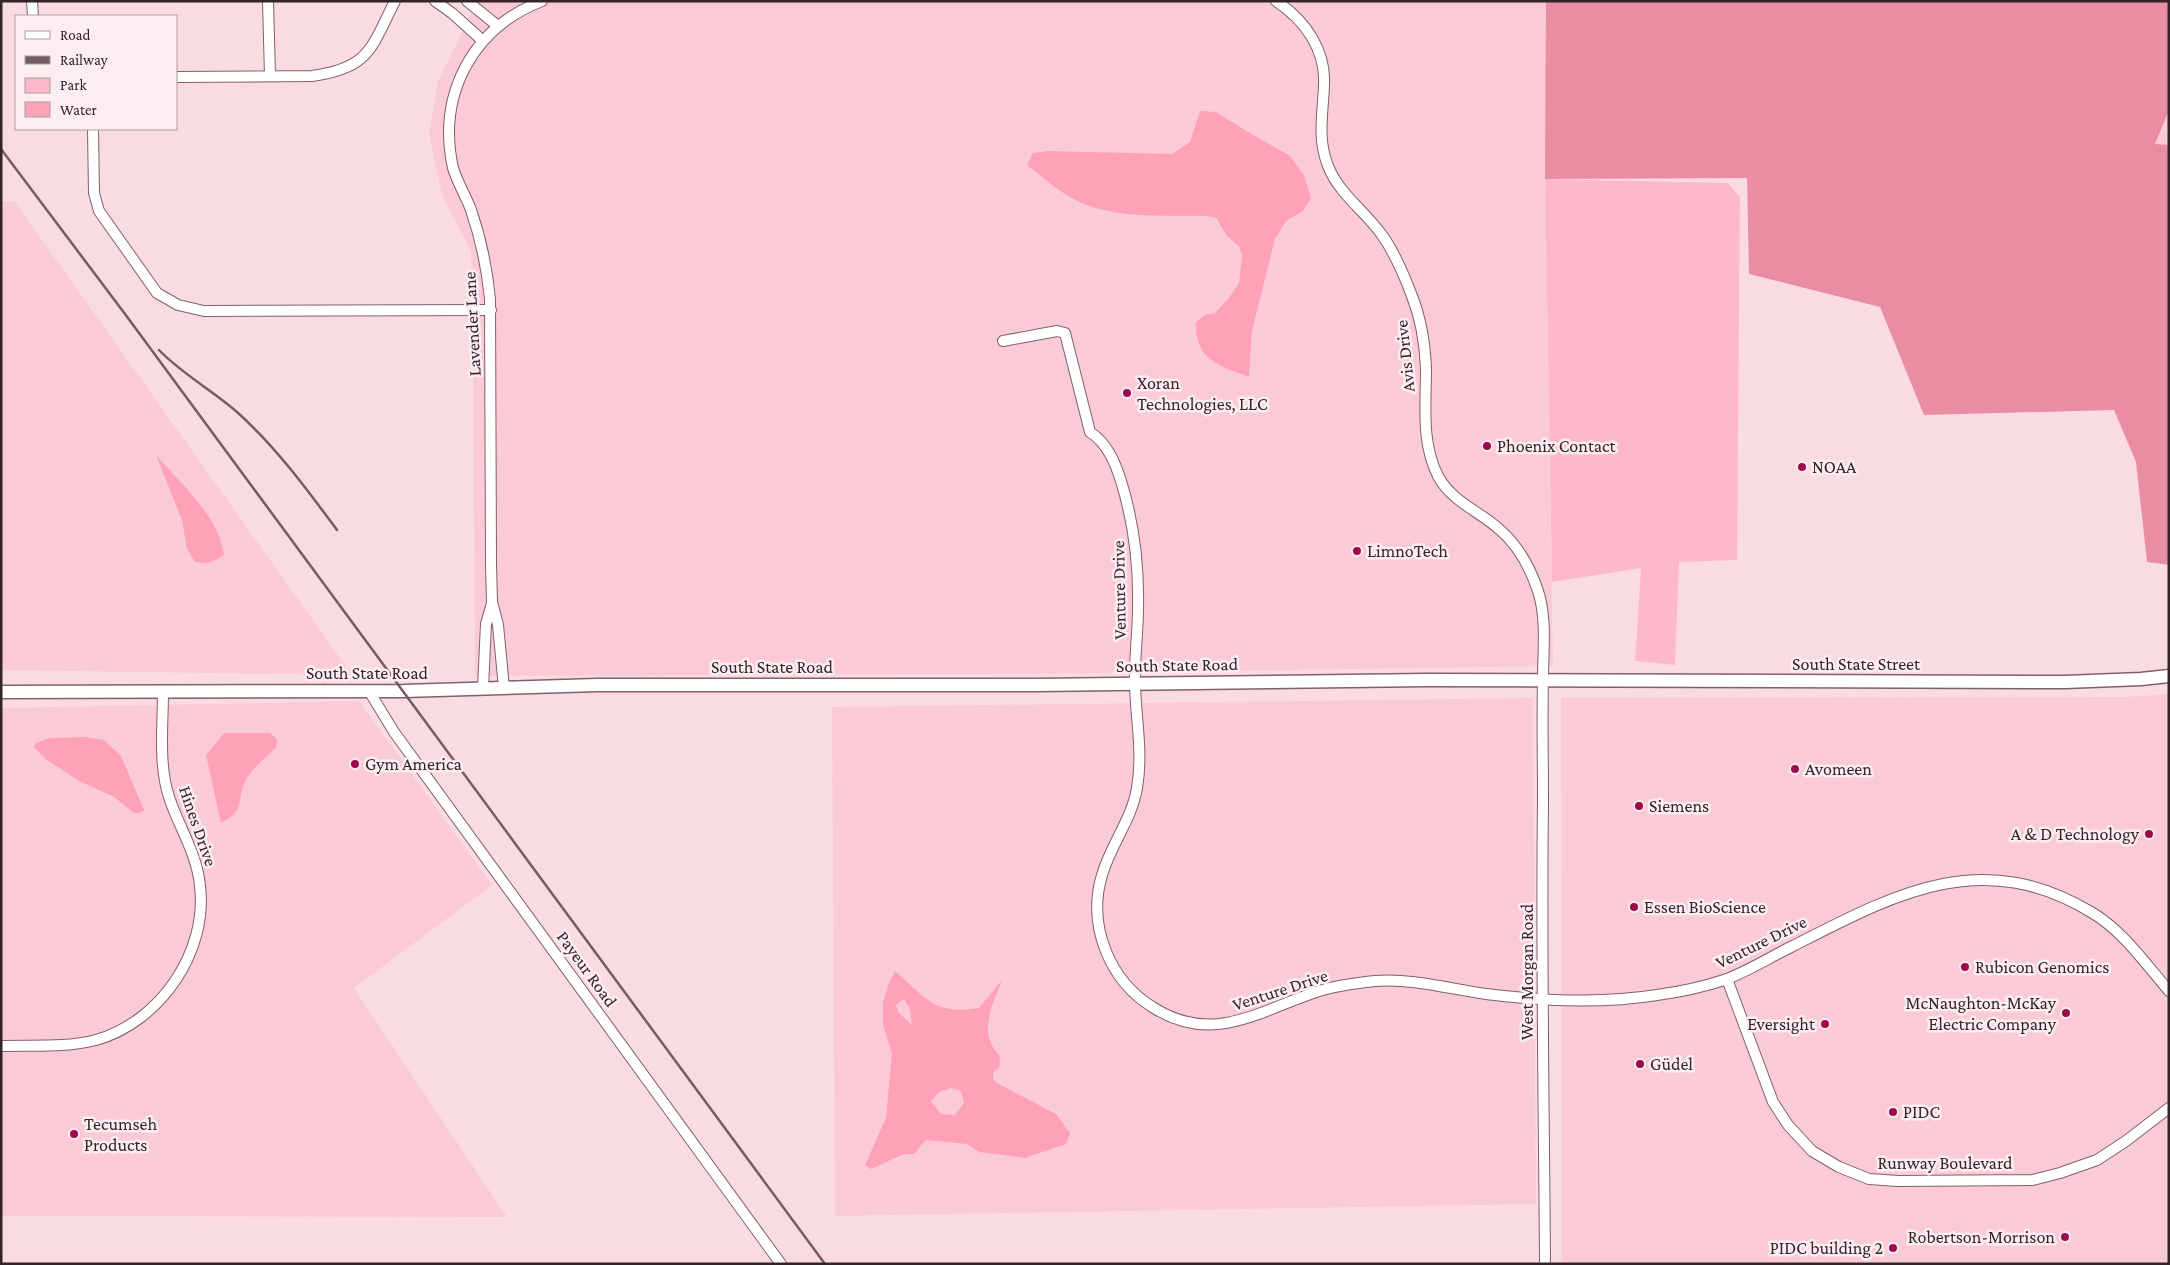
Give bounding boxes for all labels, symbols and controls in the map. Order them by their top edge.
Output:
legend [15,15,178,130]
text: Road [60,27,91,43]
text: Railway [60,52,108,69]
text: Park [60,77,87,93]
text: Water [60,102,97,118]
street label: Lavender Lane [459,271,485,377]
street label: Avis Drive [1391,319,1419,393]
place label: Xoran Technologies, LLC [1137,373,1268,414]
marker: Xoran Technologies, LLC [1121,387,1133,399]
place label: Phoenix Contact [1497,436,1617,456]
marker: Phoenix Contact [1481,440,1493,452]
place label: NOAA [1812,457,1857,477]
marker: NOAA [1796,461,1808,473]
street label: Venture Drive [1108,540,1130,640]
place label: LimnoTech [1367,541,1448,561]
marker: LimnoTech [1351,545,1363,557]
street label: South State Road [1116,654,1239,676]
street label: South State Street [1792,654,1921,674]
street label: South State Road [711,657,834,677]
street label: South State Road [306,663,429,683]
place label: Gym America [365,754,462,774]
marker: Gym America [349,758,361,770]
place label: Avomeen [1805,759,1872,779]
marker: Avomeen [1789,763,1801,775]
street label: Hines Drive [175,783,221,869]
place label: Siemens [1649,796,1709,816]
marker: Siemens [1633,800,1645,812]
place label: A & D Technology [2011,824,2140,844]
marker: A & D Technology [2143,828,2155,840]
place label: Essen BioScience [1644,897,1766,917]
marker: Essen BioScience [1628,901,1640,913]
street label: West Morgan Road [1517,903,1537,1040]
street label: Venture Drive [1712,911,1810,973]
street label: Payeur Road [553,927,622,1011]
place label: Rubicon Genomics [1975,957,2109,977]
marker: Rubicon Genomics [1959,961,1971,973]
street label: Venture Drive [1230,965,1330,1015]
place label: McNaughton-McKay Electric Company [1906,993,2057,1034]
marker: McNaughton-McKay Electric Company [2060,1007,2072,1019]
place label: Eversight [1747,1014,1816,1034]
marker: Eversight [1819,1018,1831,1030]
place label: Güdel [1650,1054,1693,1074]
marker: Güdel [1634,1058,1646,1070]
place label: PIDC [1903,1102,1940,1122]
marker: PIDC [1887,1106,1899,1118]
place label: Tecumseh Products [84,1114,157,1155]
marker: Tecumseh Products [68,1128,80,1140]
street label: Runway Boulevard [1878,1153,2013,1173]
place label: Robertson-Morrison [1908,1227,2055,1247]
marker: Robertson-Morrison [2059,1231,2071,1243]
place label: PIDC building 2 [1770,1238,1883,1258]
marker: PIDC building 2 [1887,1242,1899,1254]

